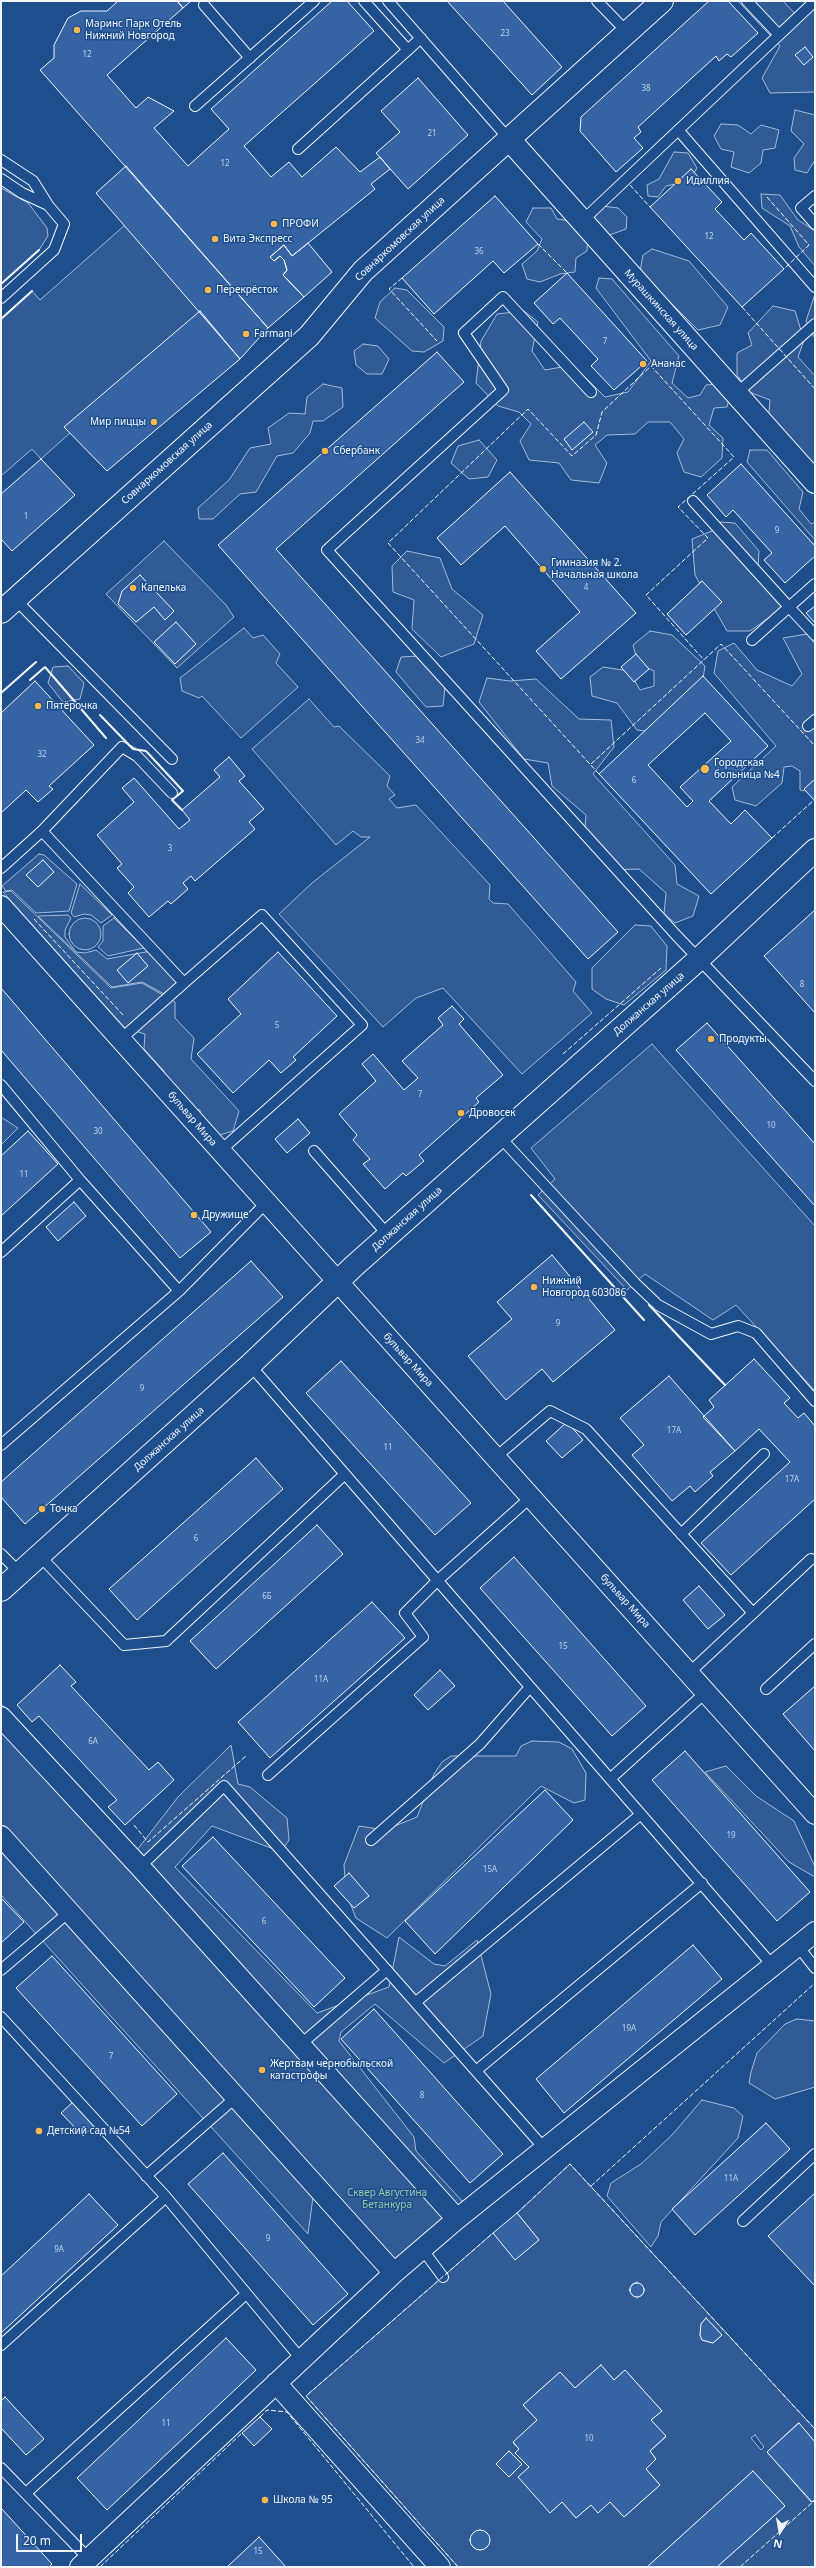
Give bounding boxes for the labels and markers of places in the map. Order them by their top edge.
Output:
place label: Маринс Парк Отель Нижний Новгород [85,18,181,42]
marker: Маринс Парк Отель Нижний Новгород [72,25,82,35]
place label: Идиллия [686,175,730,187]
marker: Идиллия [673,176,683,186]
place label: ПРОФИ [282,218,319,230]
marker: ПРОФИ [269,219,279,229]
place label: Вита Экспресс [223,233,292,245]
marker: Вита Экспресс [210,234,220,244]
place label: Перекрёсток [216,284,278,296]
marker: Перекрёсток [203,285,213,295]
place label: Farmani [254,328,293,340]
marker: Farmani [241,329,251,339]
place label: Ананас [651,358,686,370]
marker: Ананас [638,359,648,369]
place label: Мир пиццы [90,416,146,428]
marker: Мир пиццы [149,417,159,427]
place label: Сбербанк [333,445,380,457]
marker: Сбербанк [320,446,330,456]
place label: Гимназия № 2. Начальная школа [551,557,638,580]
marker: Гимназия № 2. Начальная школа [538,564,548,574]
place label: Капелька [141,582,186,594]
marker: Капелька [128,583,138,593]
place label: Пятёрочка [46,700,98,712]
marker: Пятёрочка [33,701,43,711]
place label: Городская больница №4 [714,757,780,780]
marker: Городская больница №4 [699,763,711,775]
place label: Продукты [719,1033,767,1045]
marker: Продукты [706,1034,716,1044]
place label: Дровосек [469,1107,516,1119]
marker: Дровосек [456,1108,466,1118]
place label: Дружище [202,1209,248,1221]
marker: Дружище [189,1210,199,1220]
place label: Нижний Новгород 603086 [542,1275,626,1298]
marker: Нижний Новгород 603086 [529,1282,539,1292]
place label: Точка [50,1503,78,1515]
marker: Точка [37,1504,47,1514]
place label: Жертвам чернобыльской катастрофы [270,2058,393,2082]
marker: Жертвам чернобыльской катастрофы [257,2065,267,2075]
place label: Детский сад №54 [47,2125,130,2137]
marker: Детский сад №54 [34,2126,44,2136]
place label: Школа № 95 [273,2494,333,2506]
marker: Школа № 95 [260,2495,270,2505]

